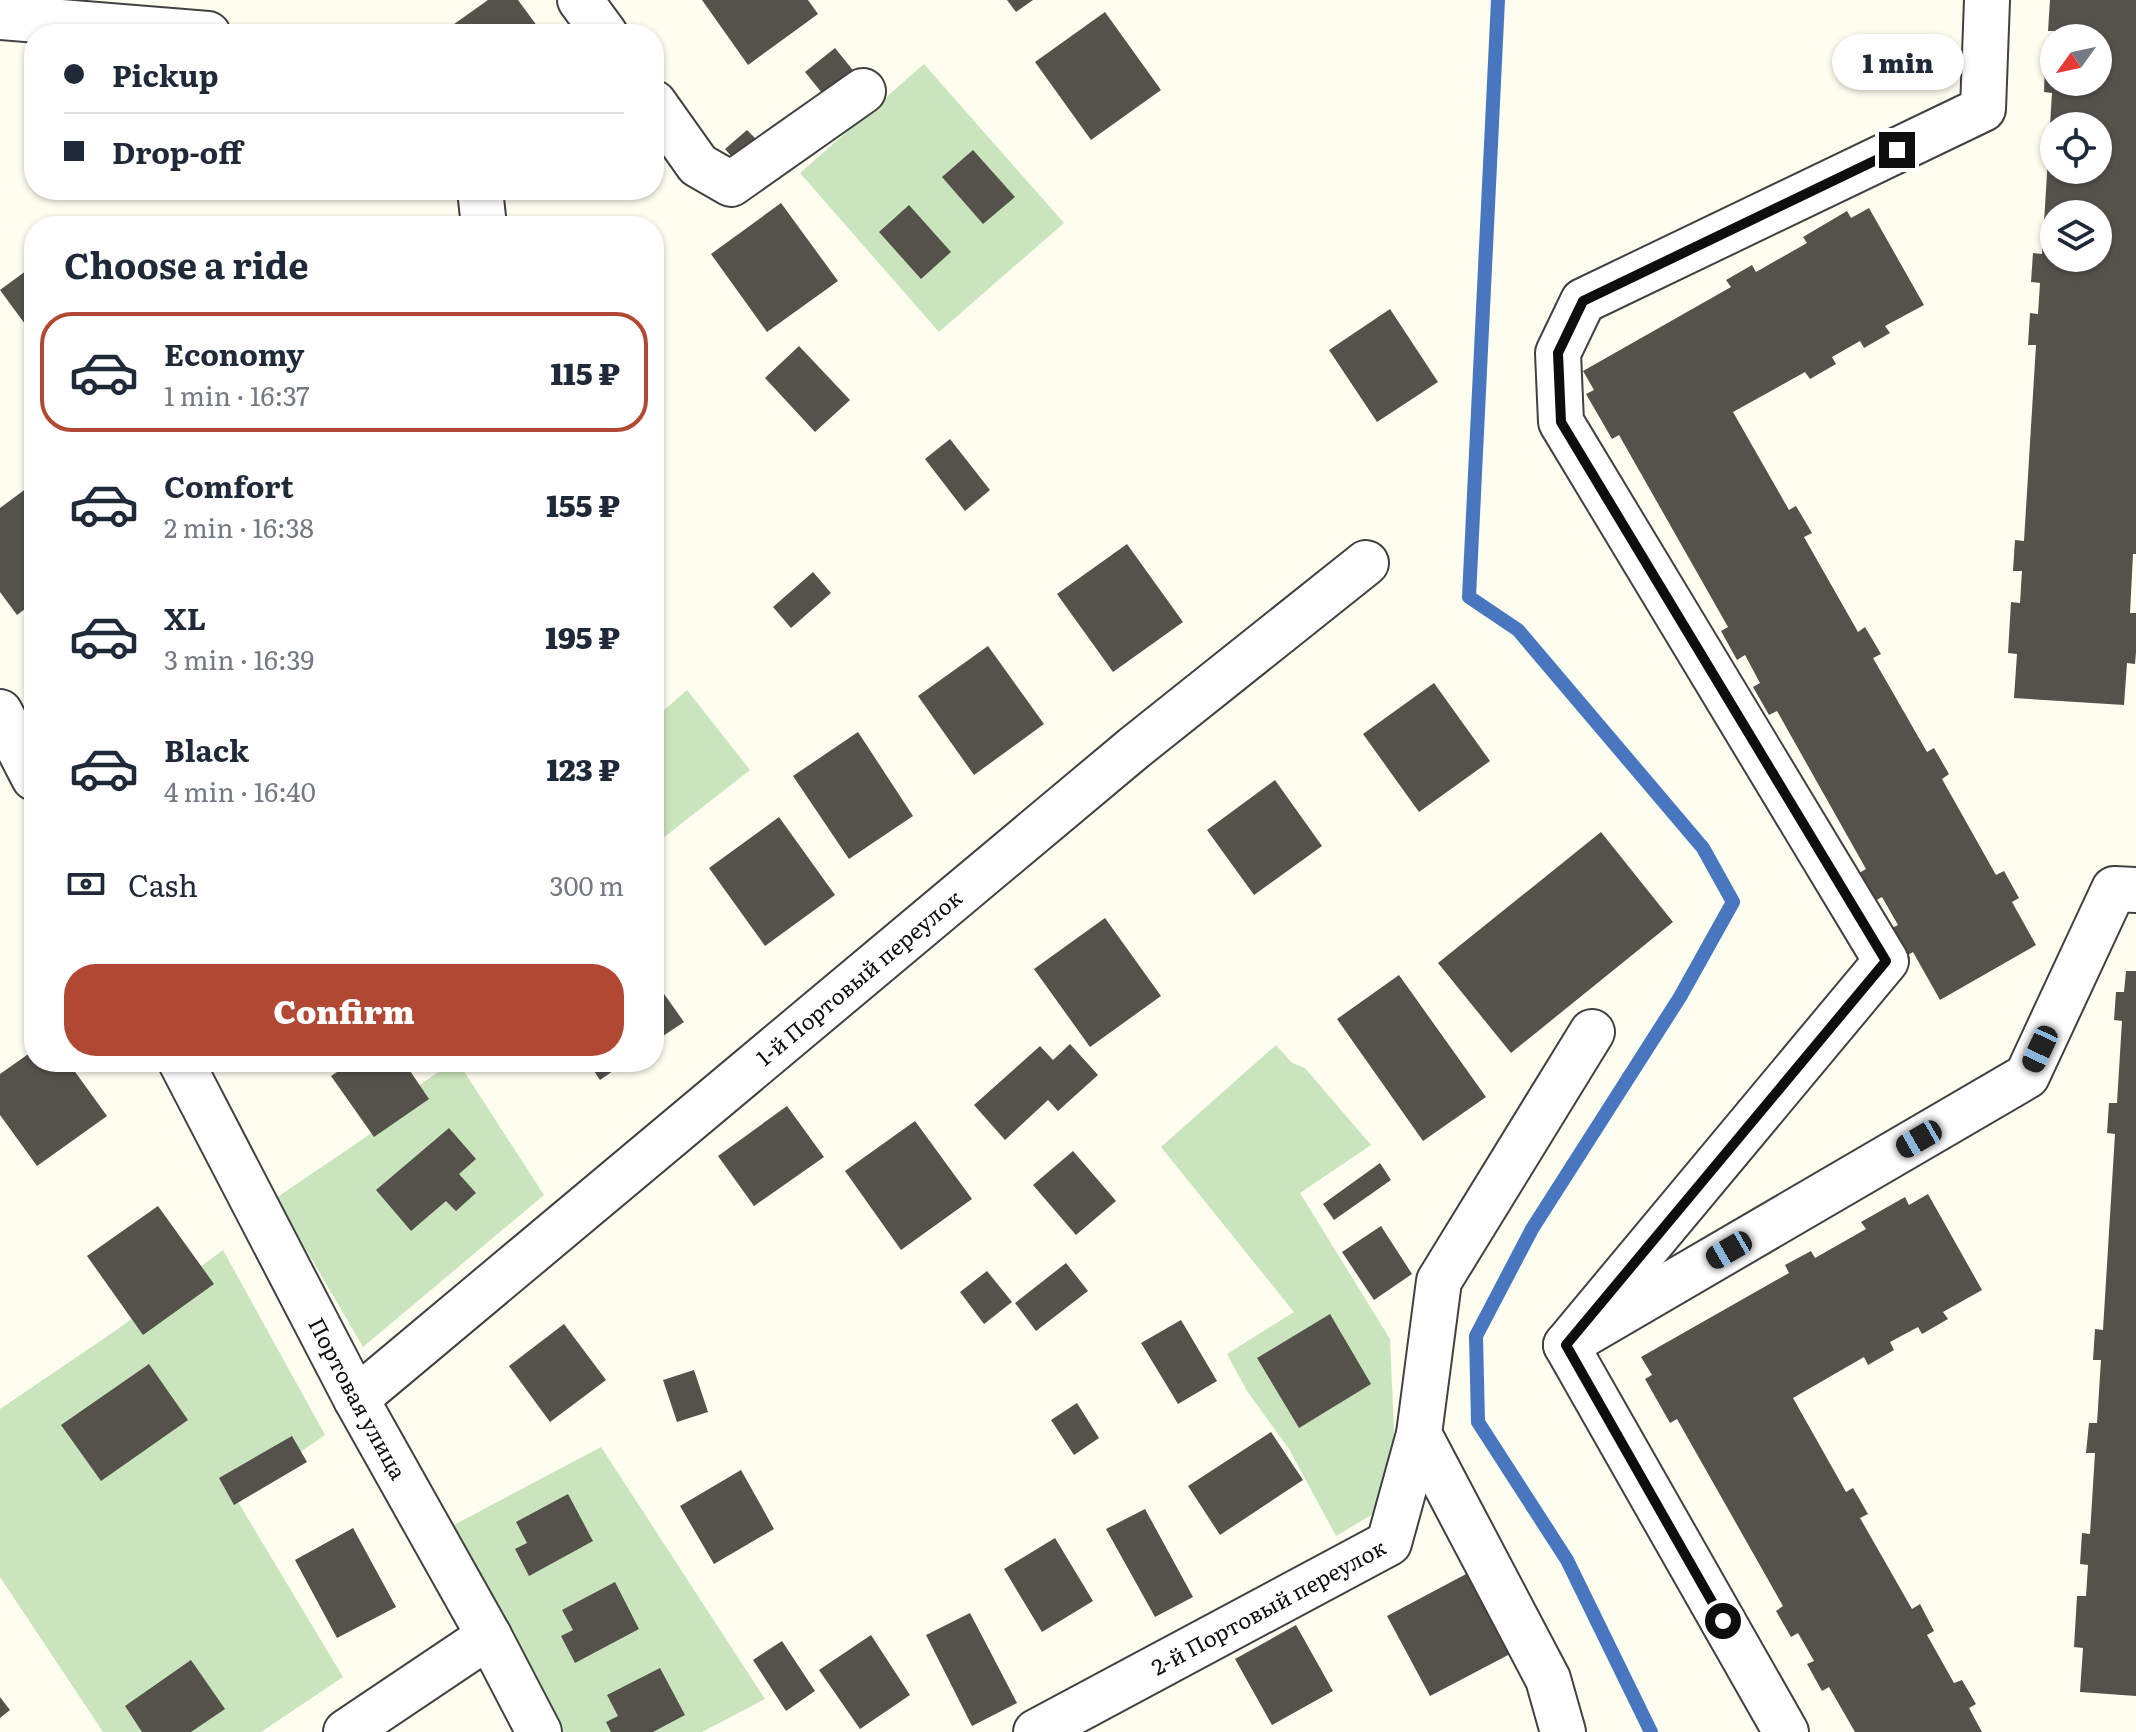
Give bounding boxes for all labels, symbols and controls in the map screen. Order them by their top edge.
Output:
north arrow [2040,24,2112,96]
map controls [2040,24,2112,272]
callout: 1 min [1831,34,1963,90]
text: 1 min [1863,42,1933,81]
text: Pickup [112,52,219,96]
button: locate [2040,112,2112,184]
text: Drop-off [112,129,242,173]
route end [1879,132,1915,168]
button: layers [2040,200,2112,272]
text: Choose a ride [64,237,309,290]
text: Economy [164,331,304,375]
icon: car [68,336,140,408]
text: 115 ₽ [551,350,620,394]
text: 1 min · 16:37 [164,375,309,414]
text: Comfort [164,463,294,507]
icon: car [68,468,140,540]
text: 155 ₽ [546,482,620,526]
text: 2 min · 16:38 [164,507,314,546]
text: XL [164,595,206,639]
icon: car [68,600,140,672]
text: 195 ₽ [545,614,620,658]
text: 3 min · 16:39 [164,639,314,678]
text: Black [164,727,249,771]
icon: car [68,732,140,804]
text: 123 ₽ [546,746,620,790]
text: 4 min · 16:40 [164,771,316,810]
icon: cash [64,862,108,906]
text: Cash [128,862,198,906]
text: 300 m [549,865,624,904]
street label: 1-й Портовый переулок [748,881,968,1073]
button: Confirm [64,964,624,1056]
car [2019,1022,2061,1076]
car [1892,1117,1946,1161]
car [1702,1228,1756,1272]
street label: Портовая улица [301,1311,416,1485]
street label: 2-й Портовый переулок [1145,1530,1391,1682]
route start [1705,1603,1741,1639]

